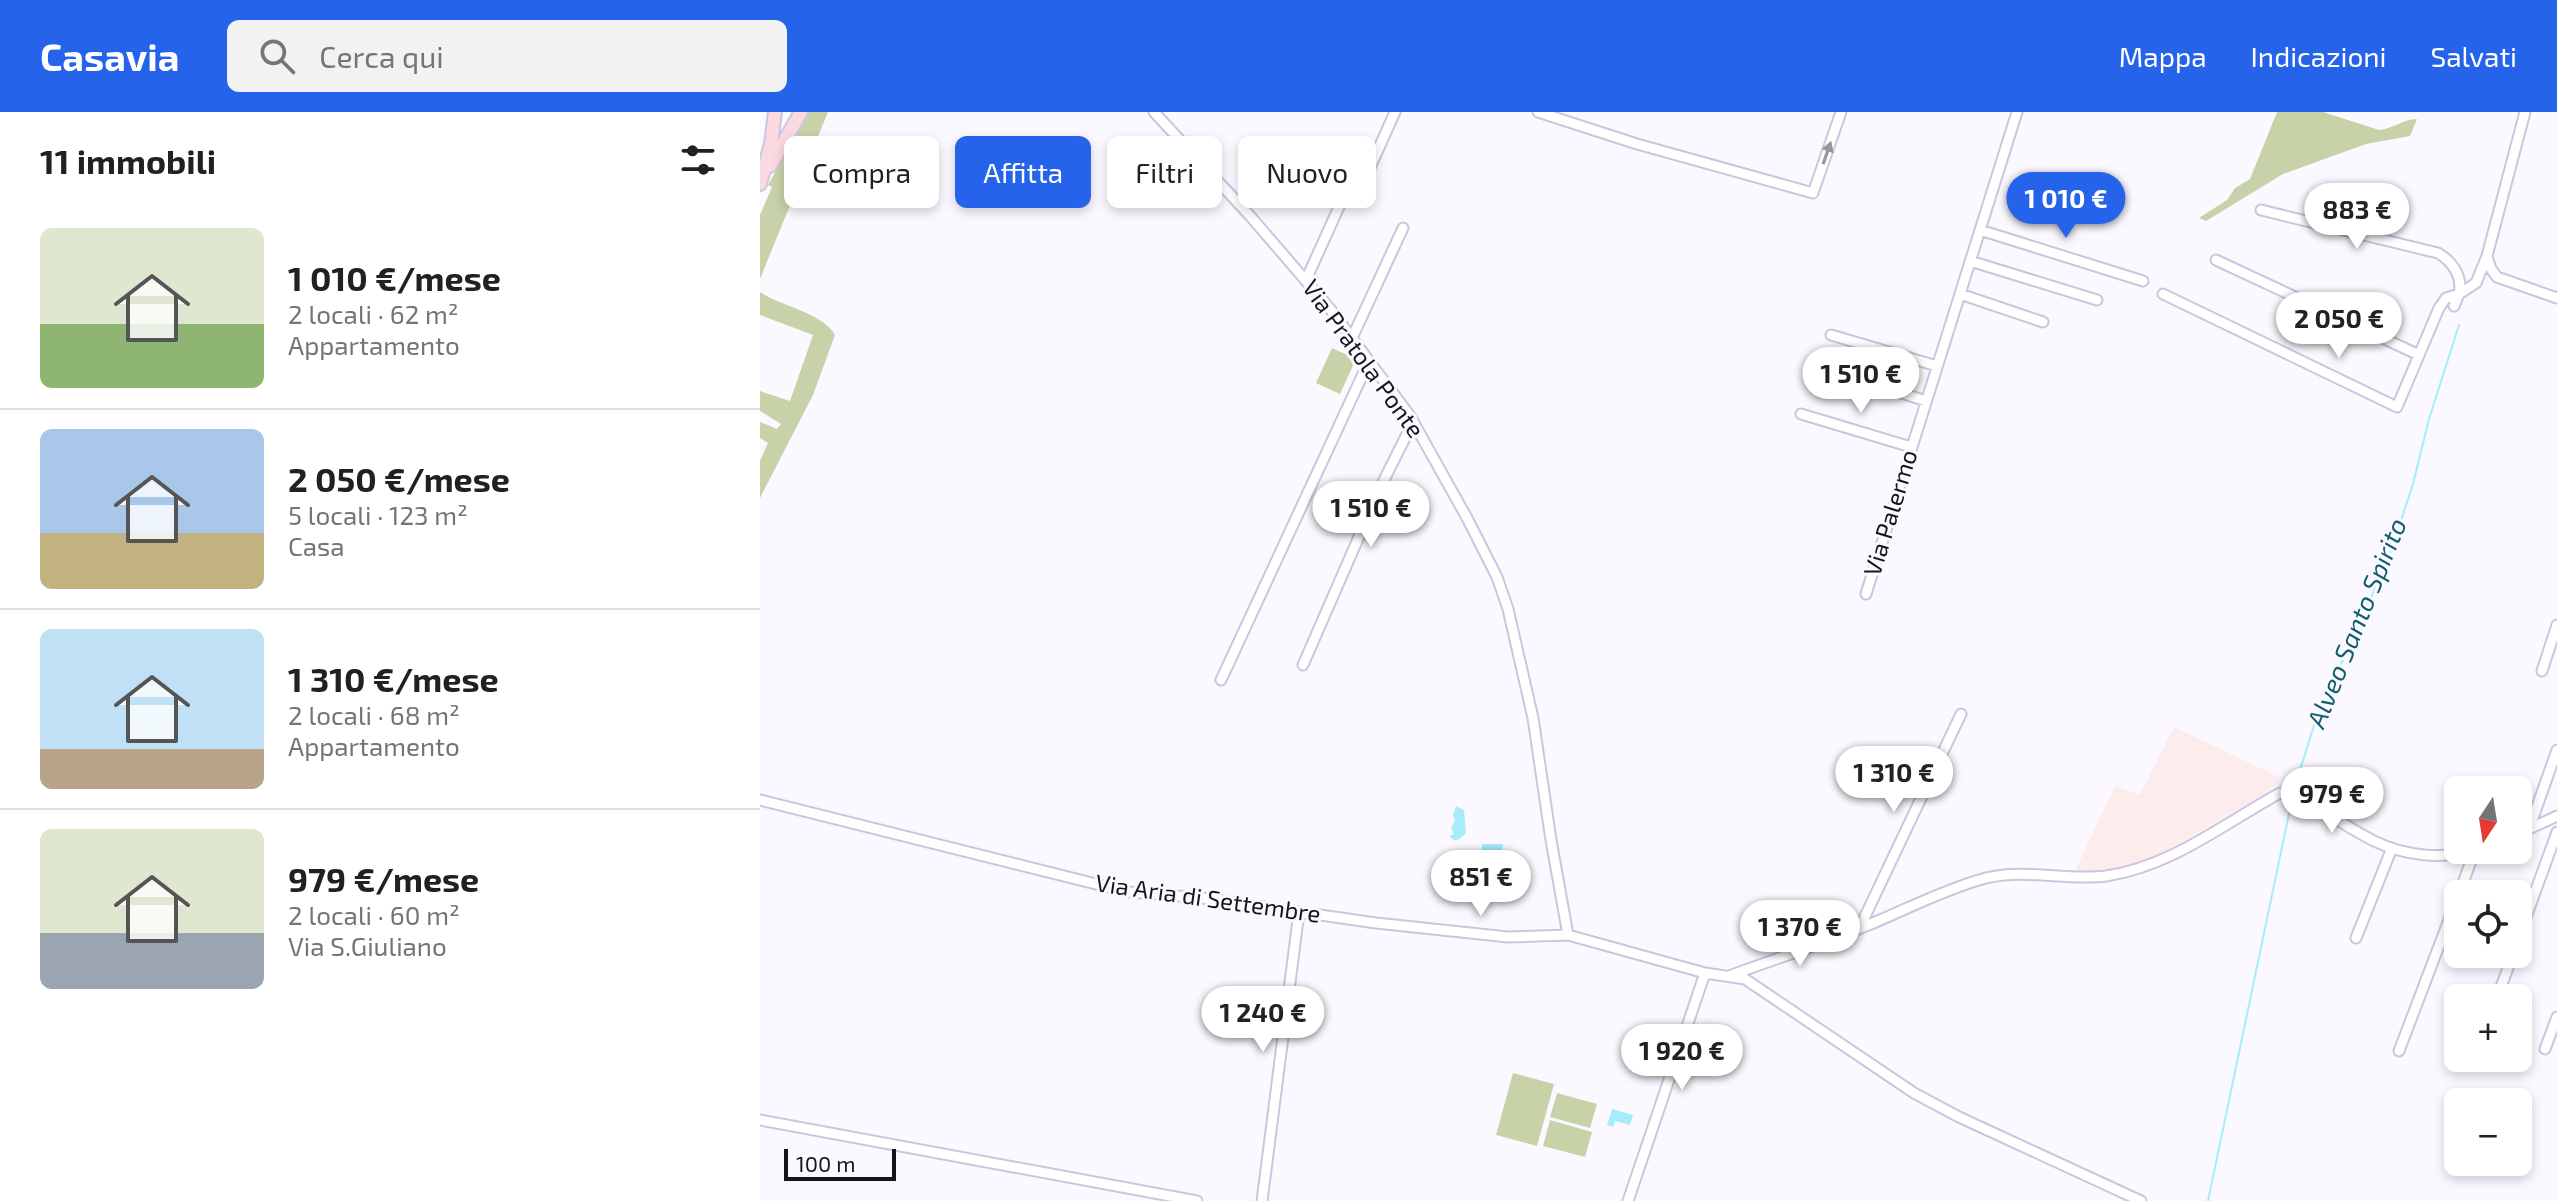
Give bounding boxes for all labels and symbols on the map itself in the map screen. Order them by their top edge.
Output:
one-way arrow [1821,140,1833,164]
pin: 1 010 € [1992,172,2140,240]
pin: 883 € [2301,183,2413,251]
street label: Via Pratola Ponte [1297,273,1431,443]
pin: 2 050 € [2265,292,2413,360]
pin: 1 510 € [1787,347,1935,415]
street label: Via Palermo [1857,446,1923,579]
pin: 1 510 € [1297,481,1445,549]
water label: Alveo Santo Spirito [2299,513,2412,733]
pin: 1 310 € [1820,746,1968,814]
pin: 979 € [2276,767,2388,835]
north arrow [2444,776,2532,864]
pin: 851 € [1425,850,1537,918]
street label: Via Aria di Settembre [1094,867,1323,928]
pin: 1 370 € [1726,900,1874,968]
pin: 1 240 € [1189,986,1337,1054]
pin: 1 920 € [1608,1024,1756,1092]
scale bar [784,1145,896,1181]

